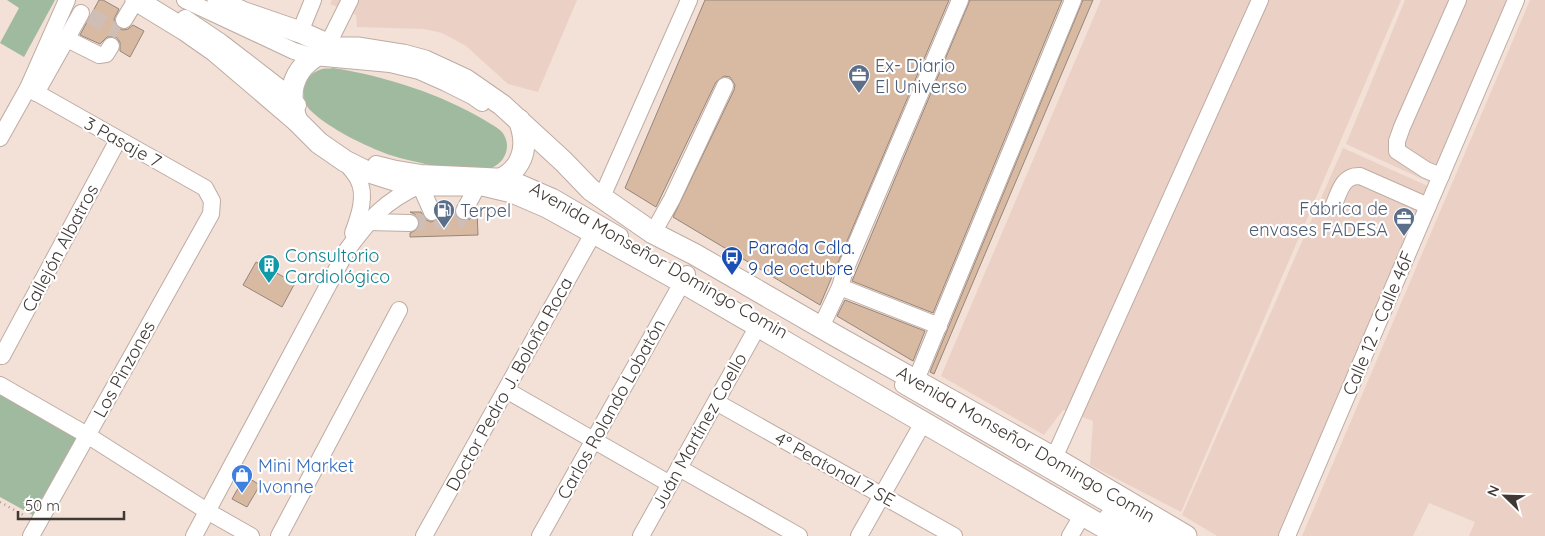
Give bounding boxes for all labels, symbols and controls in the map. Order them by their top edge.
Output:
place label: Ex- Diario El Universo [875,54,967,98]
office icon: Ex- Diario El Universo [847,63,871,94]
street label: 3 Pasaje 7 [80,111,166,173]
street label: Avenida Monseñor Domingo Comin [526,176,792,344]
street label: Callejón Albatros [17,180,103,316]
place label: Fábrica de envases FADESA [1249,197,1388,241]
fuel station icon: Terpel [432,198,456,229]
place label: Terpel [460,199,511,222]
office icon: Fábrica de envases FADESA [1392,206,1416,237]
place label: Parada Cdla. 9 de octubre [748,236,855,280]
place label: Consultorio Cardiológico [285,244,390,288]
bus stop icon: Parada Cdla. 9 de octubre [720,245,744,276]
street label: Calle 12 - Calle 46F [1337,247,1419,399]
building icon: Consultorio Cardiológico [257,253,281,284]
street label: Doctor Pedro J. Boloña Roca [440,273,578,495]
street label: Carlos Rolando Lobatón [552,315,670,503]
street label: Los Pinzones [88,317,160,421]
street label: Juán Martínez Coello [646,349,752,513]
street label: Avenida Monseñor Domingo Comin [893,360,1159,528]
street label: 4° Peatonal 7 SE [771,427,899,511]
place label: Mini Market Ivonne [258,454,354,498]
shop icon: Mini Market Ivonne [230,463,254,494]
north arrow [1480,471,1530,521]
text: N [1483,483,1503,499]
scale bar [18,488,124,520]
text: 50 m [25,496,60,515]

